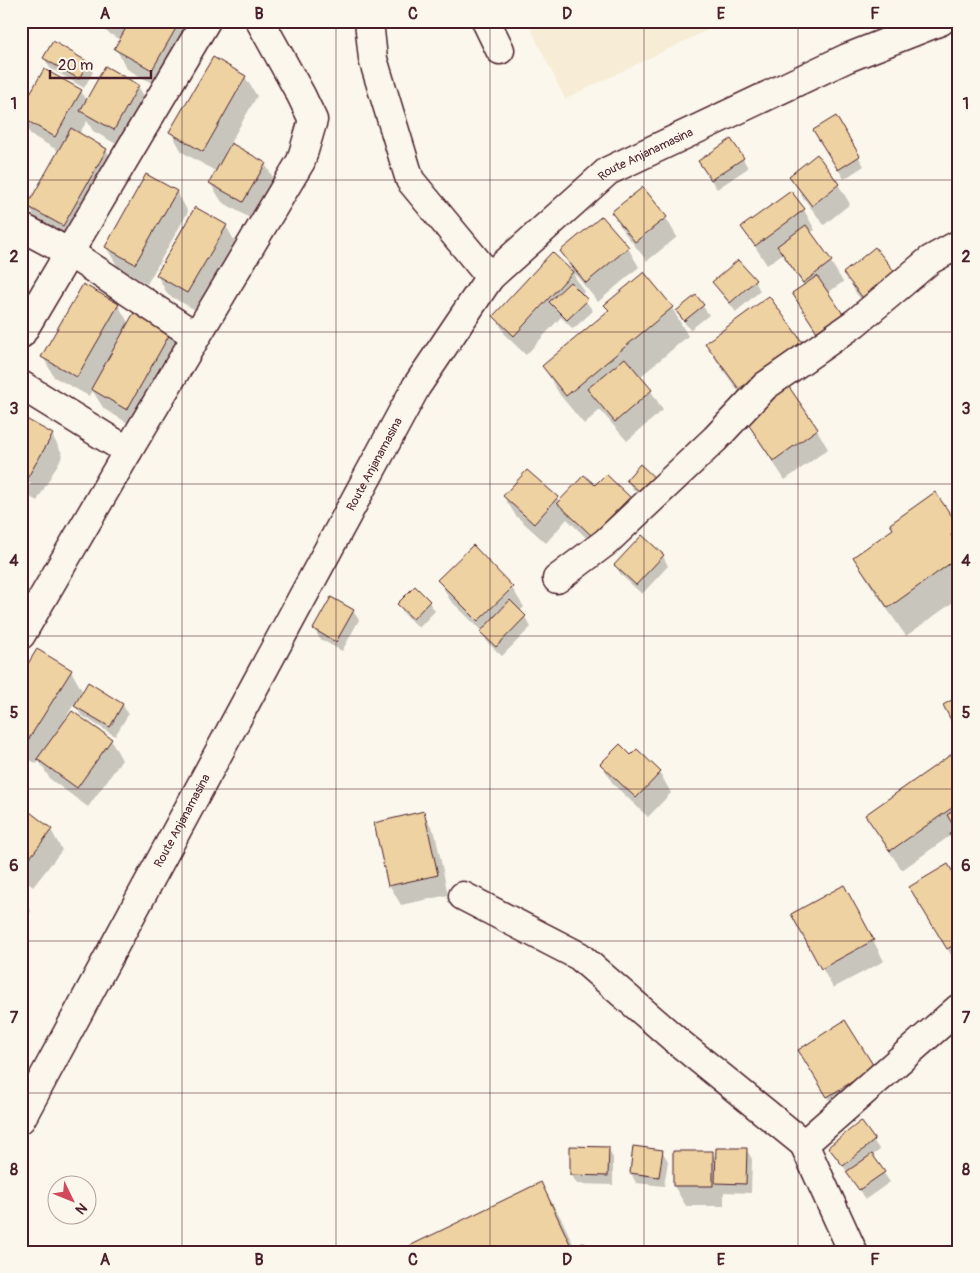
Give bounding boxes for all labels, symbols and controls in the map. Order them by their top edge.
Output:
text: A [100,4,111,24]
text: B [254,4,264,24]
text: C [408,4,418,24]
text: D [562,4,572,24]
text: E [717,4,726,24]
text: F [870,4,880,24]
scale bar [50,48,151,80]
text: 20 m [58,56,93,75]
text: 1 [11,94,17,114]
text: 1 [963,94,969,114]
street label: Route Anjanamasina [595,125,696,184]
text: 2 [10,247,19,267]
text: 2 [962,247,971,267]
text: 3 [10,399,19,419]
text: 3 [962,399,971,419]
street label: Route Anjanamasina [343,415,406,514]
text: 4 [9,551,19,571]
text: 4 [961,551,971,571]
text: 5 [10,703,19,723]
text: 5 [962,703,971,723]
street label: Route Anjanamasina [151,771,214,870]
text: 6 [9,856,19,876]
text: 6 [961,856,971,876]
text: 7 [10,1008,19,1028]
text: 7 [962,1008,971,1028]
text: 8 [10,1160,18,1180]
text: 8 [962,1160,970,1180]
north arrow [48,1176,98,1226]
text: N [72,1199,91,1218]
text: A [100,1250,111,1270]
text: B [254,1250,264,1270]
text: C [408,1250,418,1270]
text: D [562,1250,572,1270]
text: E [717,1250,726,1270]
text: F [870,1250,880,1270]

